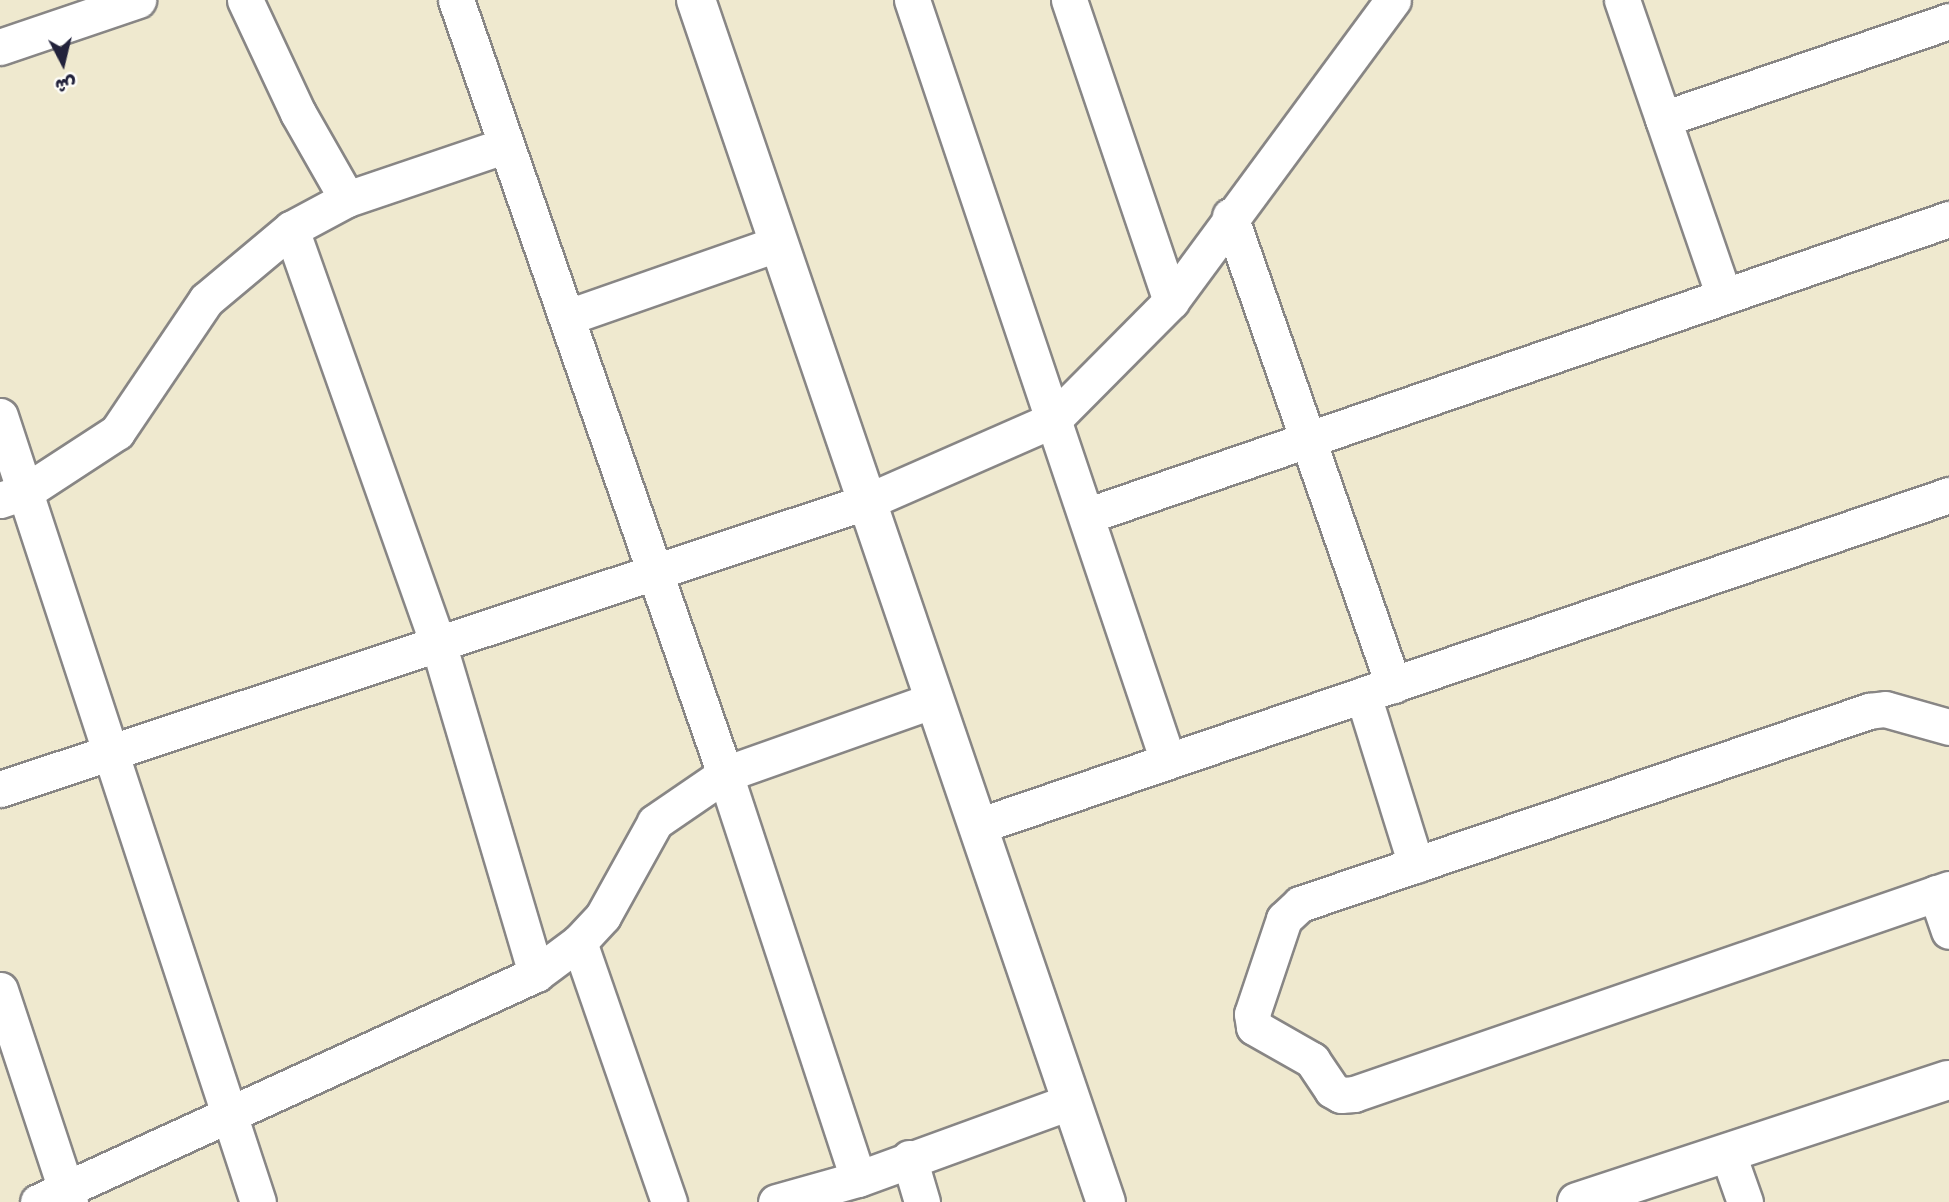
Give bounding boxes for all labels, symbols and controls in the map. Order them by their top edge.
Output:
north arrow [28,28,98,98]
text: ش [54,72,77,97]

